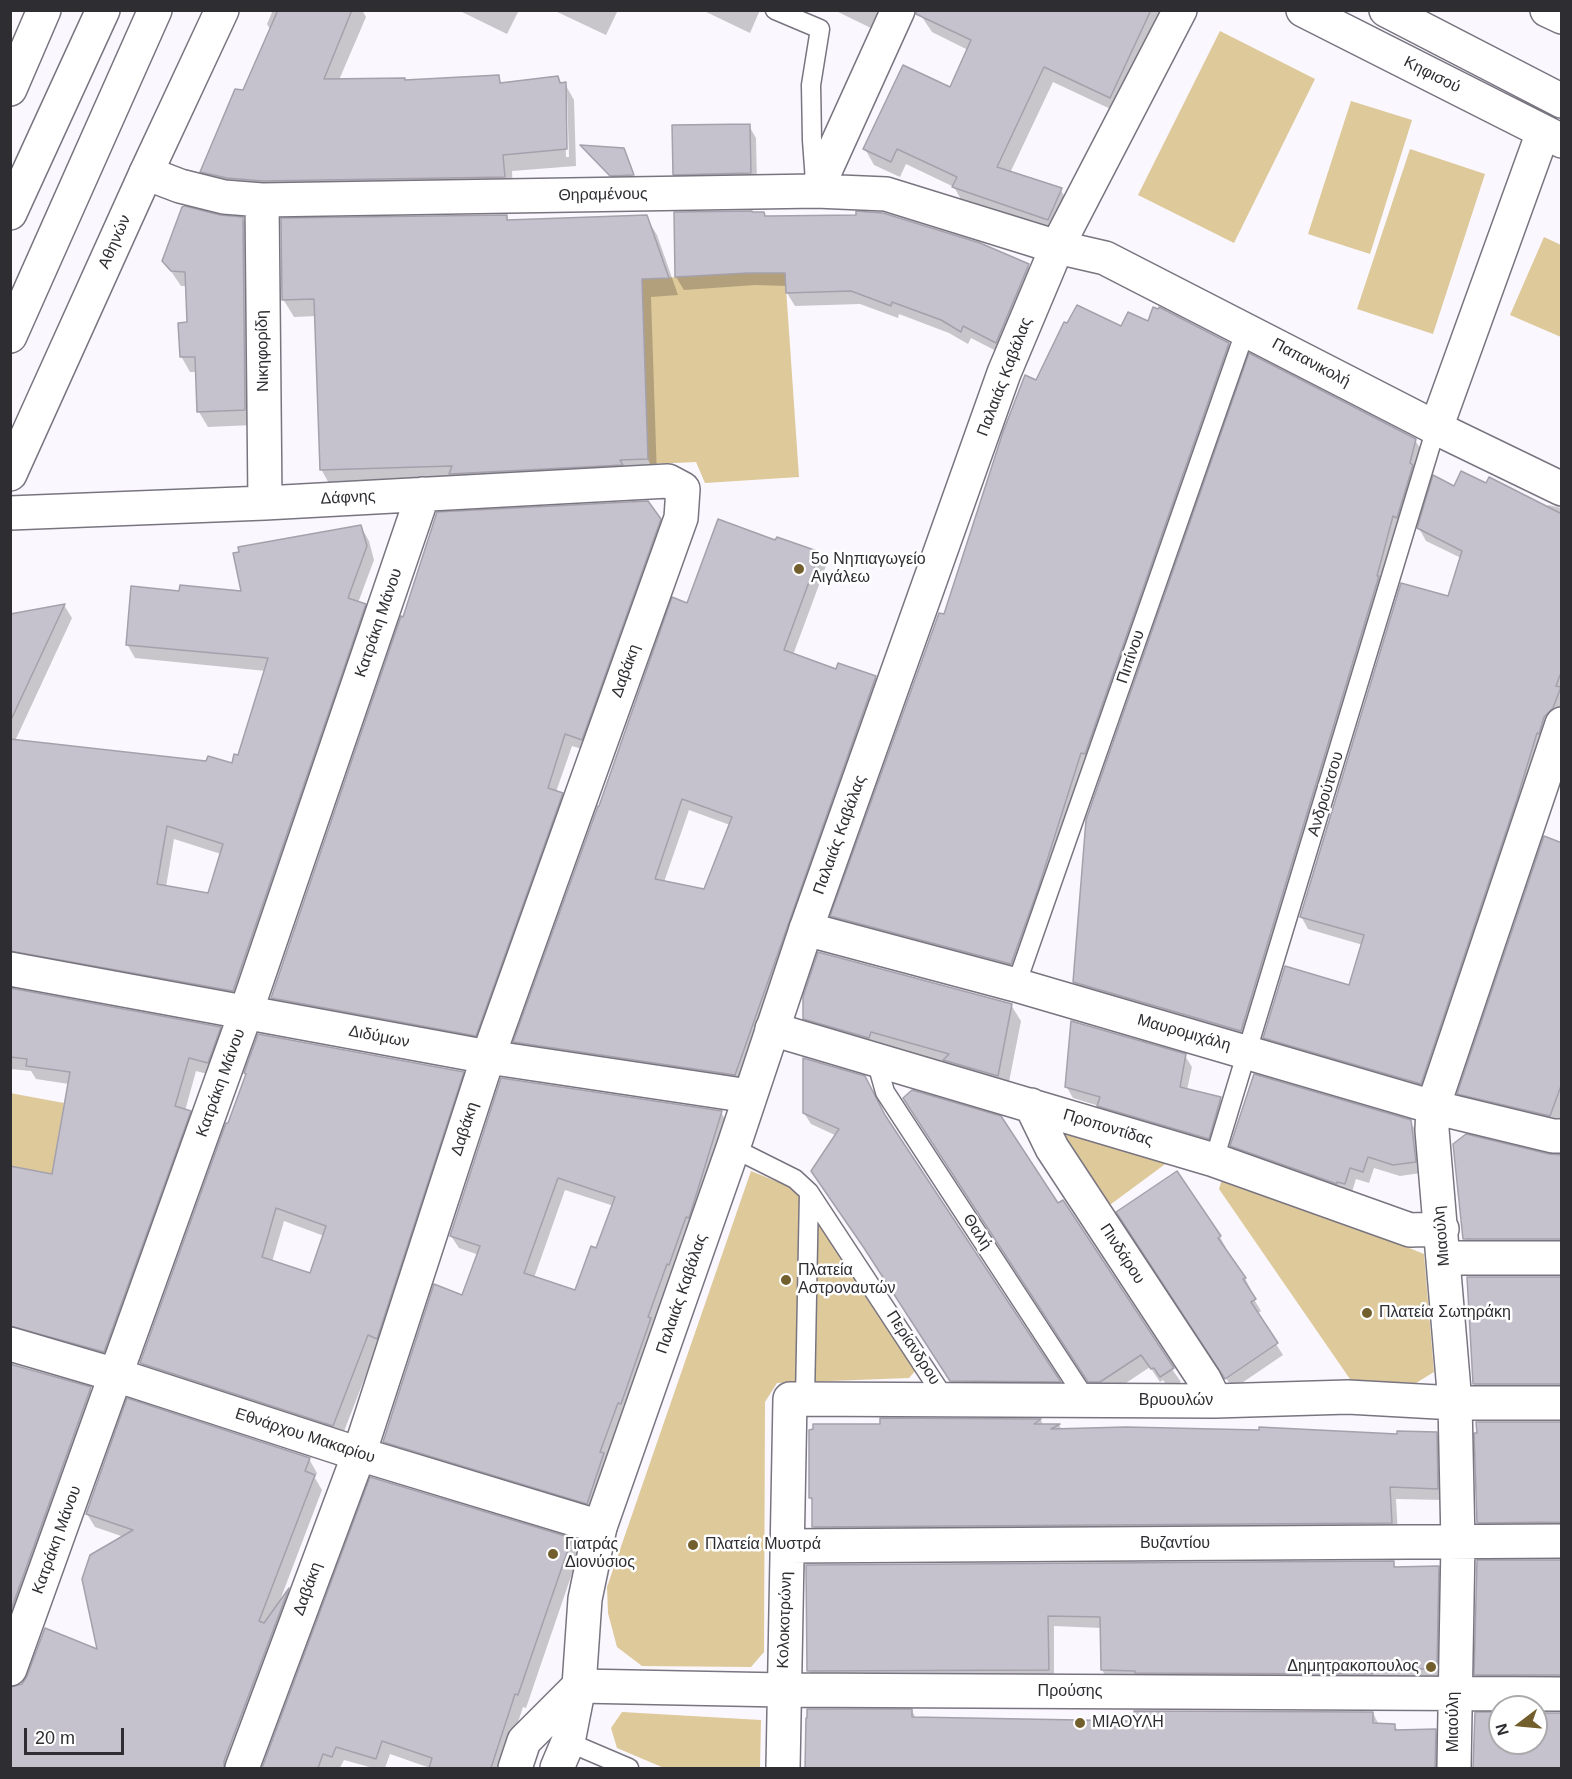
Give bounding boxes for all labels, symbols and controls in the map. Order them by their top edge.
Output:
street label: Κηφισού [1400,53,1464,97]
street label: Θηραμένους [558,185,648,205]
street label: Αθηνών [95,212,135,272]
street label: Νικηφορίδη [253,310,273,392]
street label: Παλαιάς Καβάλας [974,315,1036,439]
street label: Παπανικολή [1269,334,1353,392]
street label: Δάφνης [320,487,376,509]
place label: 5ο Νηπιαγωγείο Αιγάλεω [811,550,926,588]
marker: 5ο Νηπιαγωγείο Αιγάλεω [792,562,806,576]
street label: Κατράκη Μάνου [351,566,407,680]
street label: Πιπίνου [1113,628,1149,686]
street label: Δαβάκη [608,642,644,700]
street label: Ανδρούτσου [1304,749,1348,839]
street label: Παλαιάς Καβάλας [809,773,871,897]
street label: Μαυρομιχάλη [1135,1011,1233,1055]
street label: Διδύμων [347,1022,411,1052]
street label: Κατράκη Μάνου [192,1026,250,1140]
street label: Δαβάκη [447,1100,483,1158]
street label: Προποντίδας [1061,1105,1155,1151]
street label: Μιαούλη [1430,1205,1454,1267]
street label: Θαλή [958,1211,996,1253]
street label: Πινδάρου [1095,1220,1149,1288]
street label: Παλαιάς Καβάλας [652,1231,712,1357]
place label: Πλατεία Αστροναυτών [798,1261,895,1299]
marker: Πλατεία Αστροναυτών [779,1273,793,1287]
place label: Πλατεία Σωτηράκη [1379,1303,1511,1323]
marker: Πλατεία Σωτηράκη [1360,1306,1374,1320]
street label: Περίανδρου [882,1307,944,1389]
street label: Βρυουλών [1139,1391,1213,1411]
street label: Εθνάρχου Μακαρίου [233,1404,377,1468]
street label: Κατράκη Μάνου [28,1483,86,1597]
street label: Βυζαντίου [1140,1534,1210,1554]
place label: Γιατράς Διονύσιος [565,1535,635,1573]
place label: Πλατεία Μυστρά [705,1535,821,1555]
marker: Πλατεία Μυστρά [686,1538,700,1552]
marker: Γιατράς Διονύσιος [546,1547,560,1561]
street label: Δαβάκη [290,1560,326,1618]
street label: Κολοκοτρώνη [774,1571,796,1669]
place label: Δημητρακοπουλος [1287,1657,1419,1677]
marker: Δημητρακοπουλος [1424,1660,1438,1674]
street label: Προύσης [1038,1682,1102,1702]
street label: Μιαούλη [1444,1692,1464,1752]
north arrow [1488,1695,1548,1755]
place label: ΜΙΑΟΥΛΗ [1092,1713,1164,1733]
scale bar [27,1716,128,1754]
marker: ΜΙΑΟΥΛΗ [1073,1716,1087,1730]
text: N [1492,1722,1512,1737]
text: 20 m [35,1728,75,1748]

